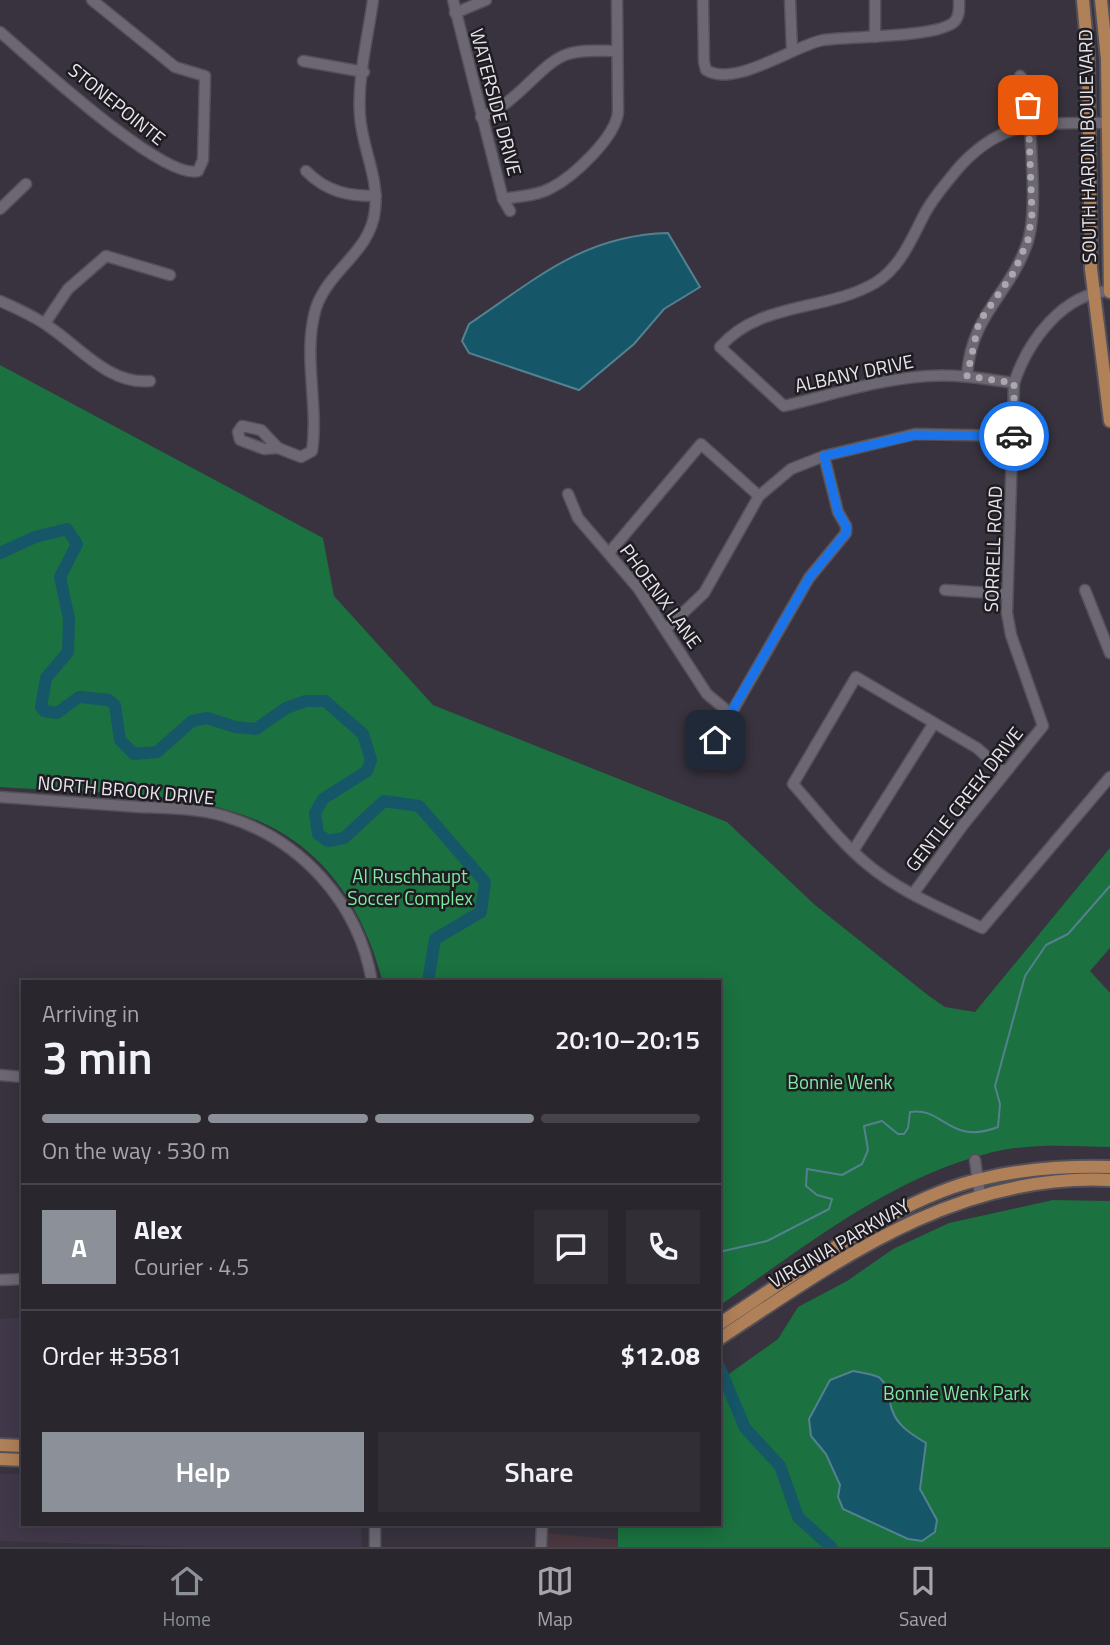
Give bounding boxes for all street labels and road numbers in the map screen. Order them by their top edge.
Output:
street label: WATERSIDE DRIVE [463,25,530,179]
street label: SOUTH HARDIN BOULEVARD [1070,29,1103,263]
street label: STONEPOINTE [62,55,172,152]
street label: ALBANY DRIVE [792,346,916,399]
street label: SORRELL ROAD [976,485,1009,613]
street label: PHOENIX LANE [613,537,709,654]
street label: GENTLE CREEK DRIVE [898,720,1030,877]
street label: NORTH BROOK DRIVE [36,767,216,812]
street label: VIRGINIA PARKWAY [763,1190,915,1295]

